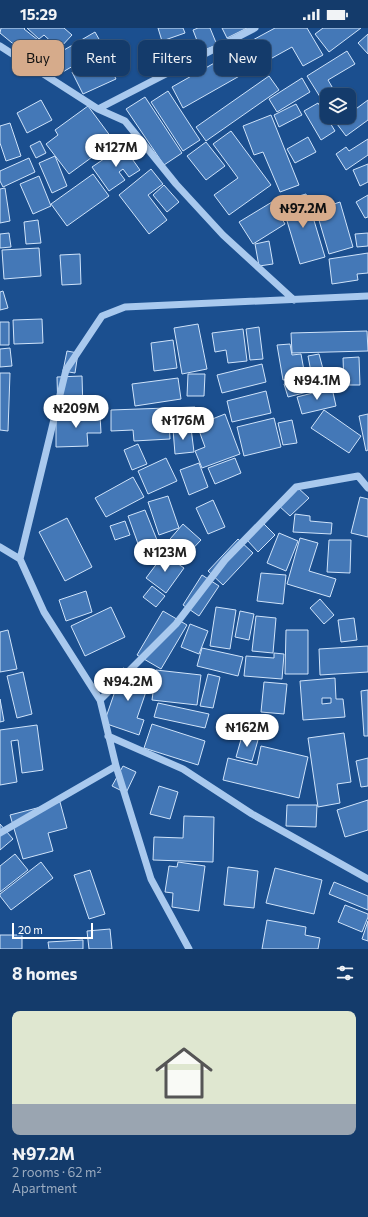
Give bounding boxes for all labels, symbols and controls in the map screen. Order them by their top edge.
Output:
text: 15:29 [20,5,57,23]
chip: Buy [12,40,64,76]
chip: Rent [72,40,130,76]
chip: Filters [138,40,206,76]
chip: New [214,40,271,76]
map controls [320,88,356,124]
button: layers [320,88,356,124]
pin: ₦127M [88,134,144,168]
text: ₦127M [94,139,138,155]
pin: ₦97.2M [270,195,336,229]
text: ₦97.2M [279,200,327,216]
pin: ₦94.1M [284,367,350,401]
text: ₦94.1M [293,372,341,388]
pin: ₦209M [48,395,104,429]
text: ₦209M [53,400,99,416]
pin: ₦176M [155,407,211,441]
text: ₦176M [161,412,205,428]
pin: ₦123M [137,539,193,573]
text: ₦123M [143,544,187,560]
pin: ₦94.2M [95,668,161,702]
text: ₦94.2M [103,673,153,689]
pin: ₦162M [219,714,275,748]
text: ₦162M [225,719,269,735]
scale bar [12,921,93,940]
text: 20 m [18,923,43,936]
icon: filters [334,962,356,984]
text: 8 homes [12,963,77,984]
icon: home [148,1037,220,1109]
text: ₦97.2M [12,1143,75,1164]
text: 2 rooms · 62 m² [12,1164,102,1180]
text: Apartment [12,1180,77,1196]

